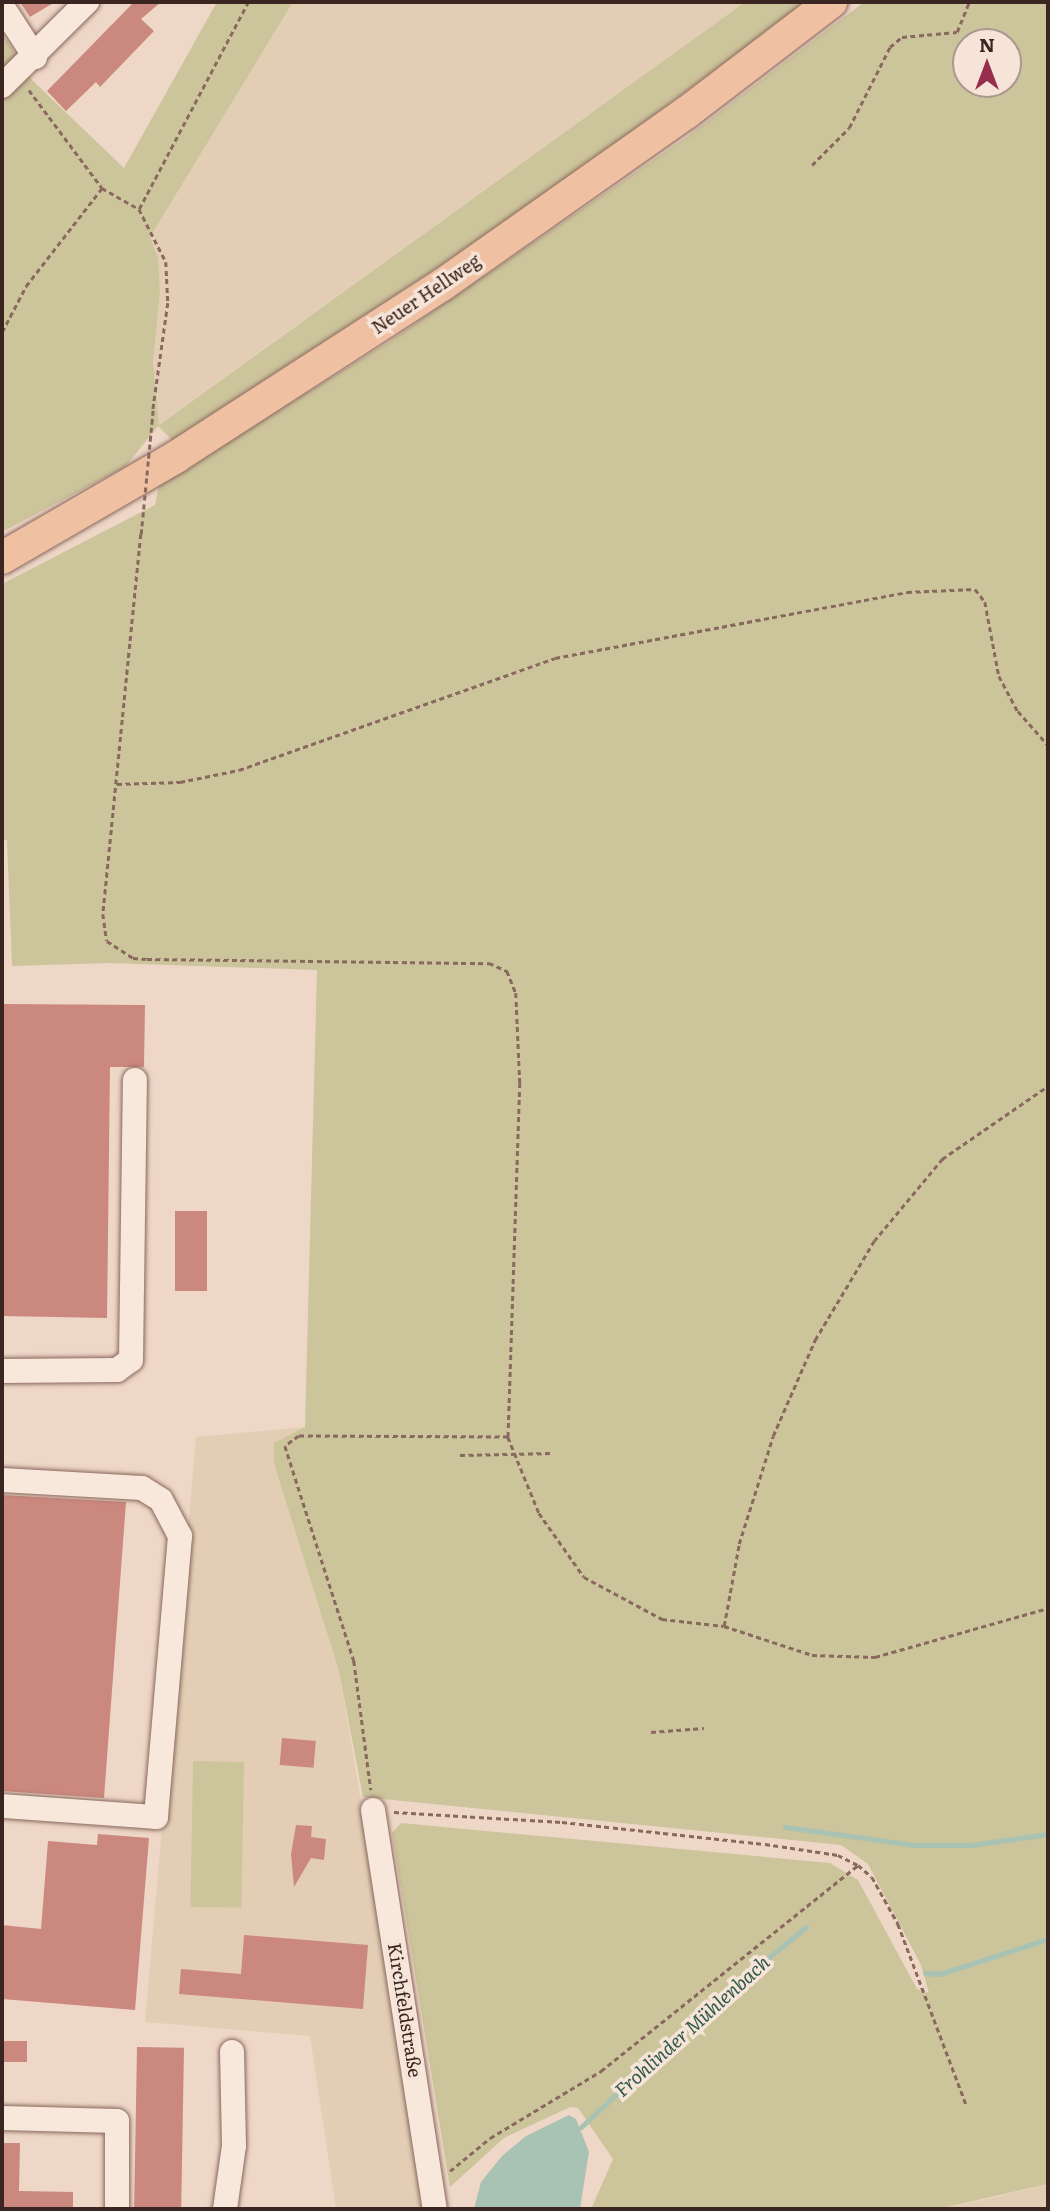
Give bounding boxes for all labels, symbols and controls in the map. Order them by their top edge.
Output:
north arrow [952,28,1022,98]
text: N [979,30,995,58]
street label: Neuer Hellweg [368,250,484,338]
street label: Kirchfeldstraße [384,1941,426,2079]
water label: Frohlinder Mühlenbach [610,1951,774,2101]

